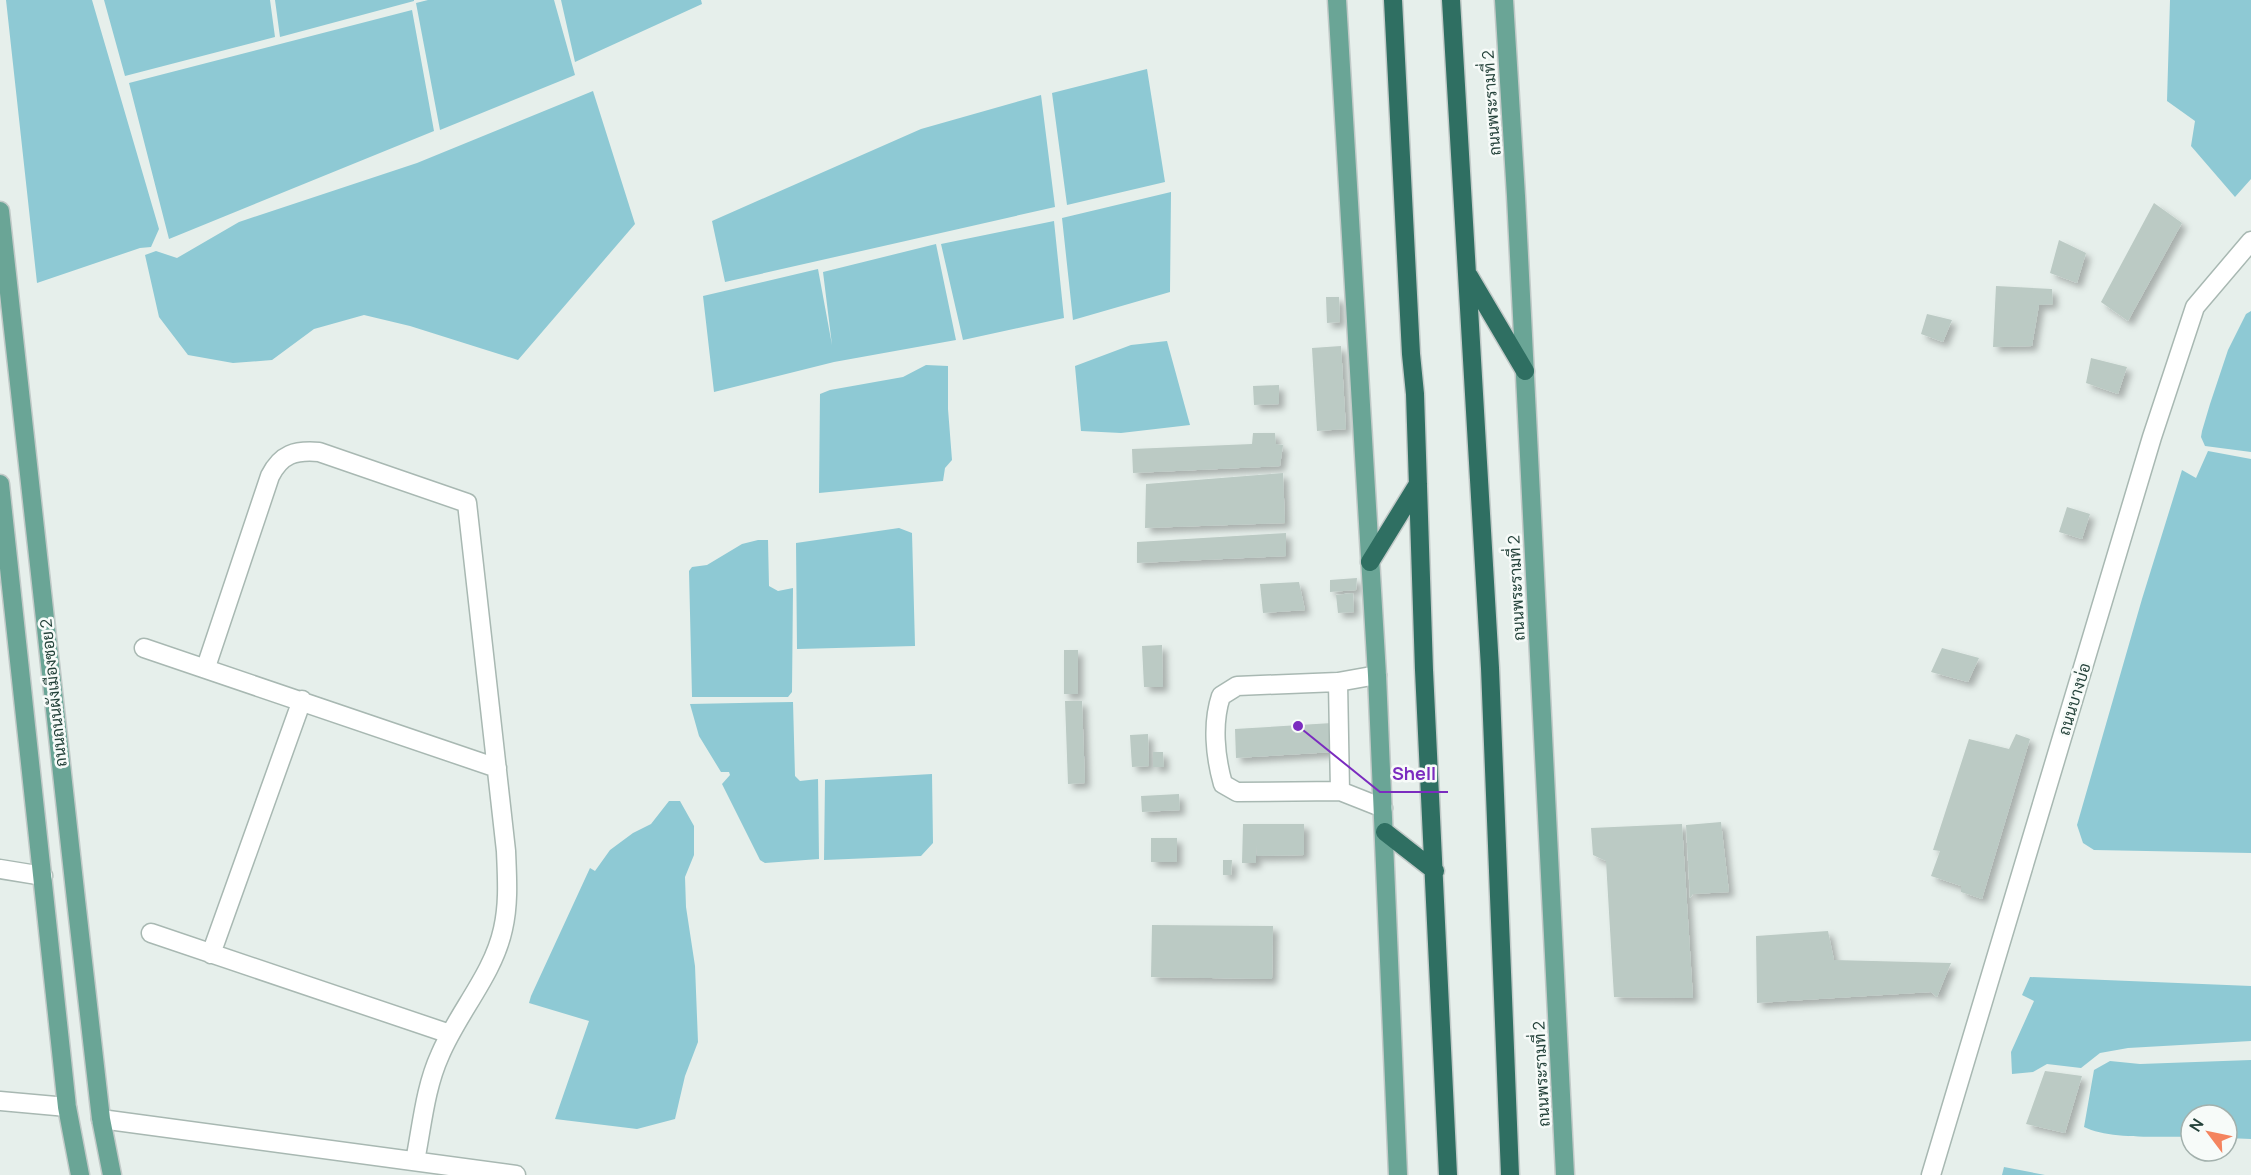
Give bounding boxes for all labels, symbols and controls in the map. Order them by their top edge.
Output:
street label: ถนนพระรามที่ 2 [1473,50,1506,157]
street label: ถนนพระรามที่ 2 [1499,535,1530,641]
street label: ถนนถนนผังเมืองซอย 2 [34,618,72,768]
street label: ถนนบางบ่อ [2053,660,2095,738]
callout: Shell [1380,756,1448,792]
text: Shell [1392,761,1436,785]
street label: ถนนพระรามที่ 2 [1524,1021,1555,1127]
north arrow [2179,1103,2239,1163]
text: N [2184,1114,2209,1136]

